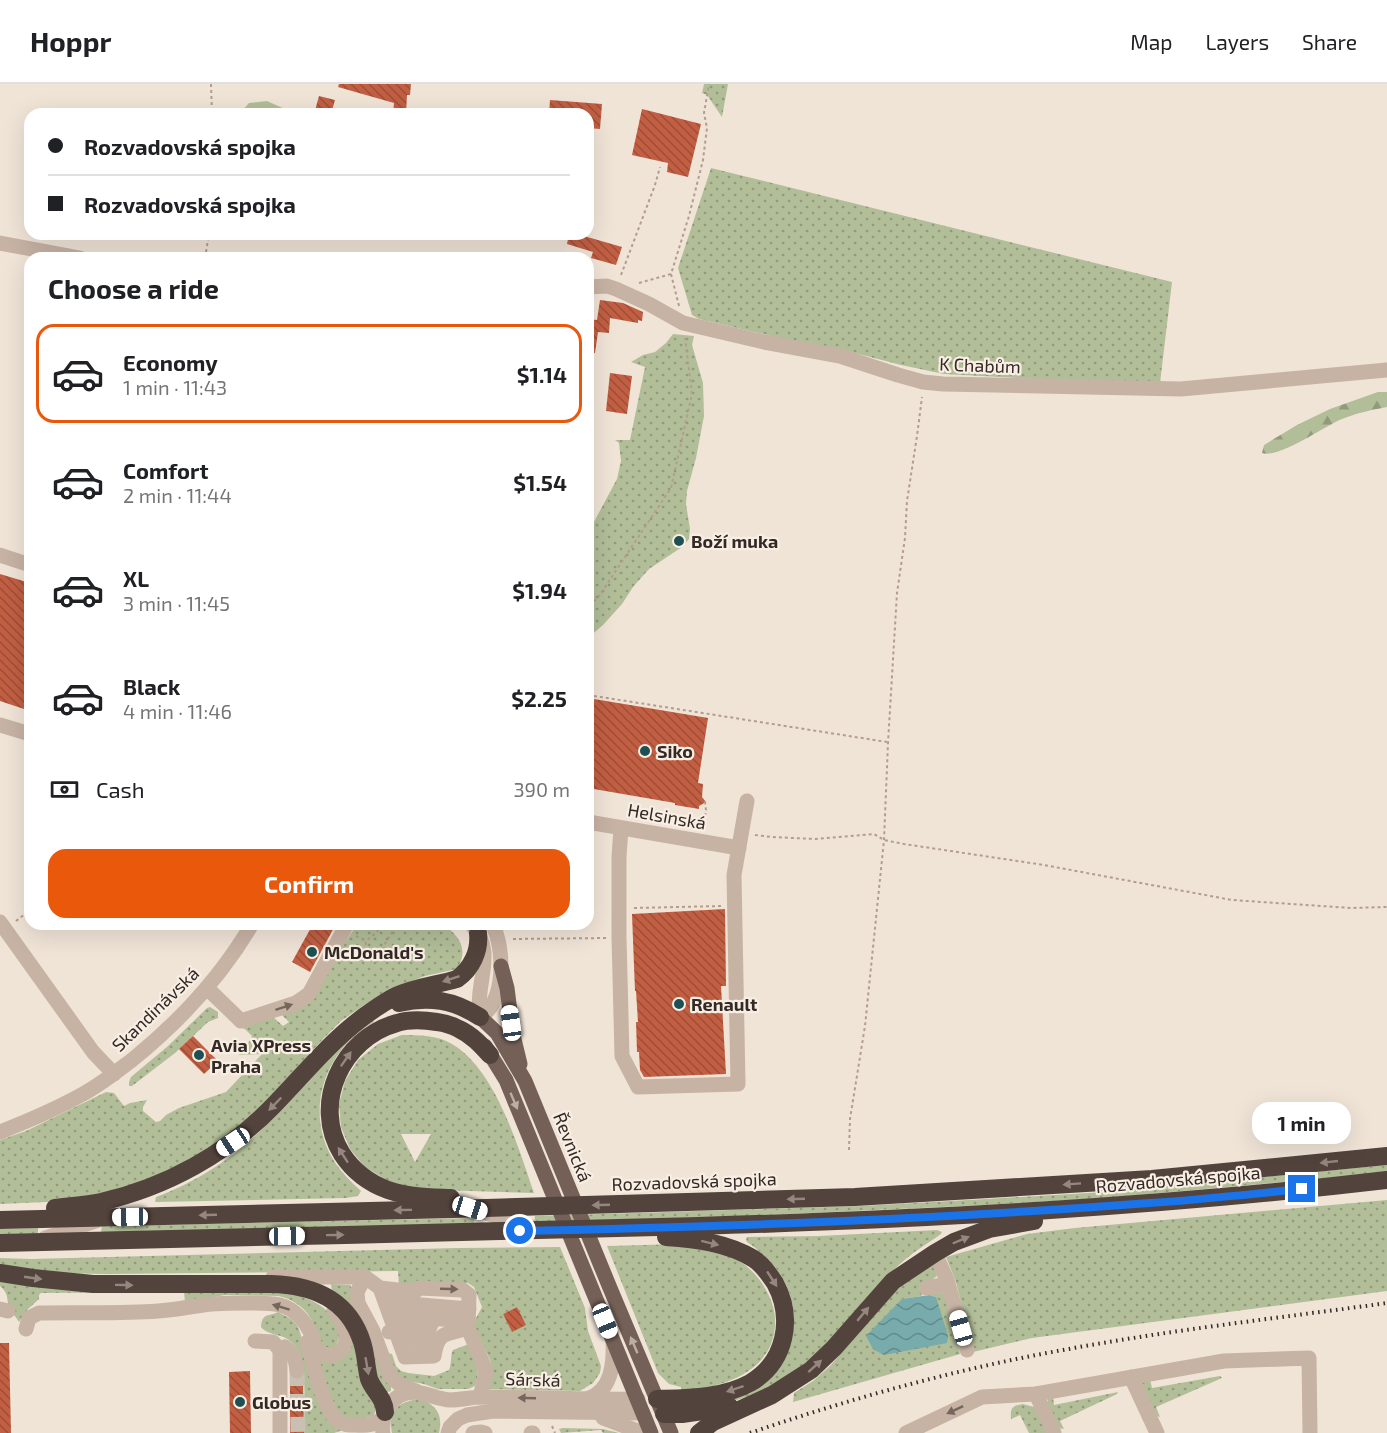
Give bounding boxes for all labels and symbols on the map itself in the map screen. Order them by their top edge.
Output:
street label: K Chabům [939,353,1021,377]
place label: Boží muka [691,530,778,552]
marker: Boží muka [672,534,686,548]
place label: Siko [657,740,693,762]
marker: Siko [638,744,652,758]
street label: Helsinská [626,798,708,834]
place label: McDonald's [324,941,424,963]
marker: McDonald's [305,945,319,959]
street label: Skandinávská [107,962,203,1056]
one-way arrow [442,975,460,984]
place label: Renault [691,993,758,1015]
marker: Renault [672,997,686,1011]
one-way arrow [275,1001,293,1011]
car [500,1004,522,1042]
place label: Avia XPress Praha [211,1034,311,1077]
marker: Avia XPress Praha [192,1048,206,1062]
one-way arrow [340,1052,352,1068]
one-way arrow [509,1092,519,1110]
one-way arrow [268,1096,282,1111]
callout: 1 min [1252,1102,1352,1144]
street label: Řevnická [549,1109,597,1185]
car [213,1125,253,1159]
one-way arrow [338,1146,349,1163]
one-way arrow [1319,1157,1338,1167]
street label: Rozvadovská spojka [1095,1161,1261,1197]
street label: Rozvadovská spojka [611,1167,777,1195]
route end [1288,1175,1315,1202]
one-way arrow [1062,1179,1081,1189]
car [450,1194,490,1222]
one-way arrow [787,1194,806,1203]
one-way arrow [592,1200,611,1210]
one-way arrow [393,1205,412,1215]
car [112,1208,148,1226]
one-way arrow [198,1210,217,1219]
route start [506,1217,533,1244]
car [269,1227,305,1245]
one-way arrow [325,1230,344,1240]
one-way arrow [952,1235,970,1245]
one-way arrow [701,1238,720,1248]
one-way arrow [766,1271,777,1288]
one-way arrow [23,1273,42,1282]
one-way arrow [114,1280,133,1289]
one-way arrow [440,1284,459,1294]
car [590,1301,620,1341]
one-way arrow [272,1302,290,1311]
one-way arrow [856,1307,869,1322]
car [947,1308,975,1348]
one-way arrow [629,1336,638,1354]
one-way arrow [363,1356,372,1375]
one-way arrow [807,1360,822,1373]
street label: Sárská [505,1367,561,1391]
one-way arrow [726,1384,744,1394]
place label: Globus [252,1391,311,1413]
one-way arrow [518,1394,537,1403]
marker: Globus [233,1395,247,1409]
one-way arrow [947,1406,964,1415]

